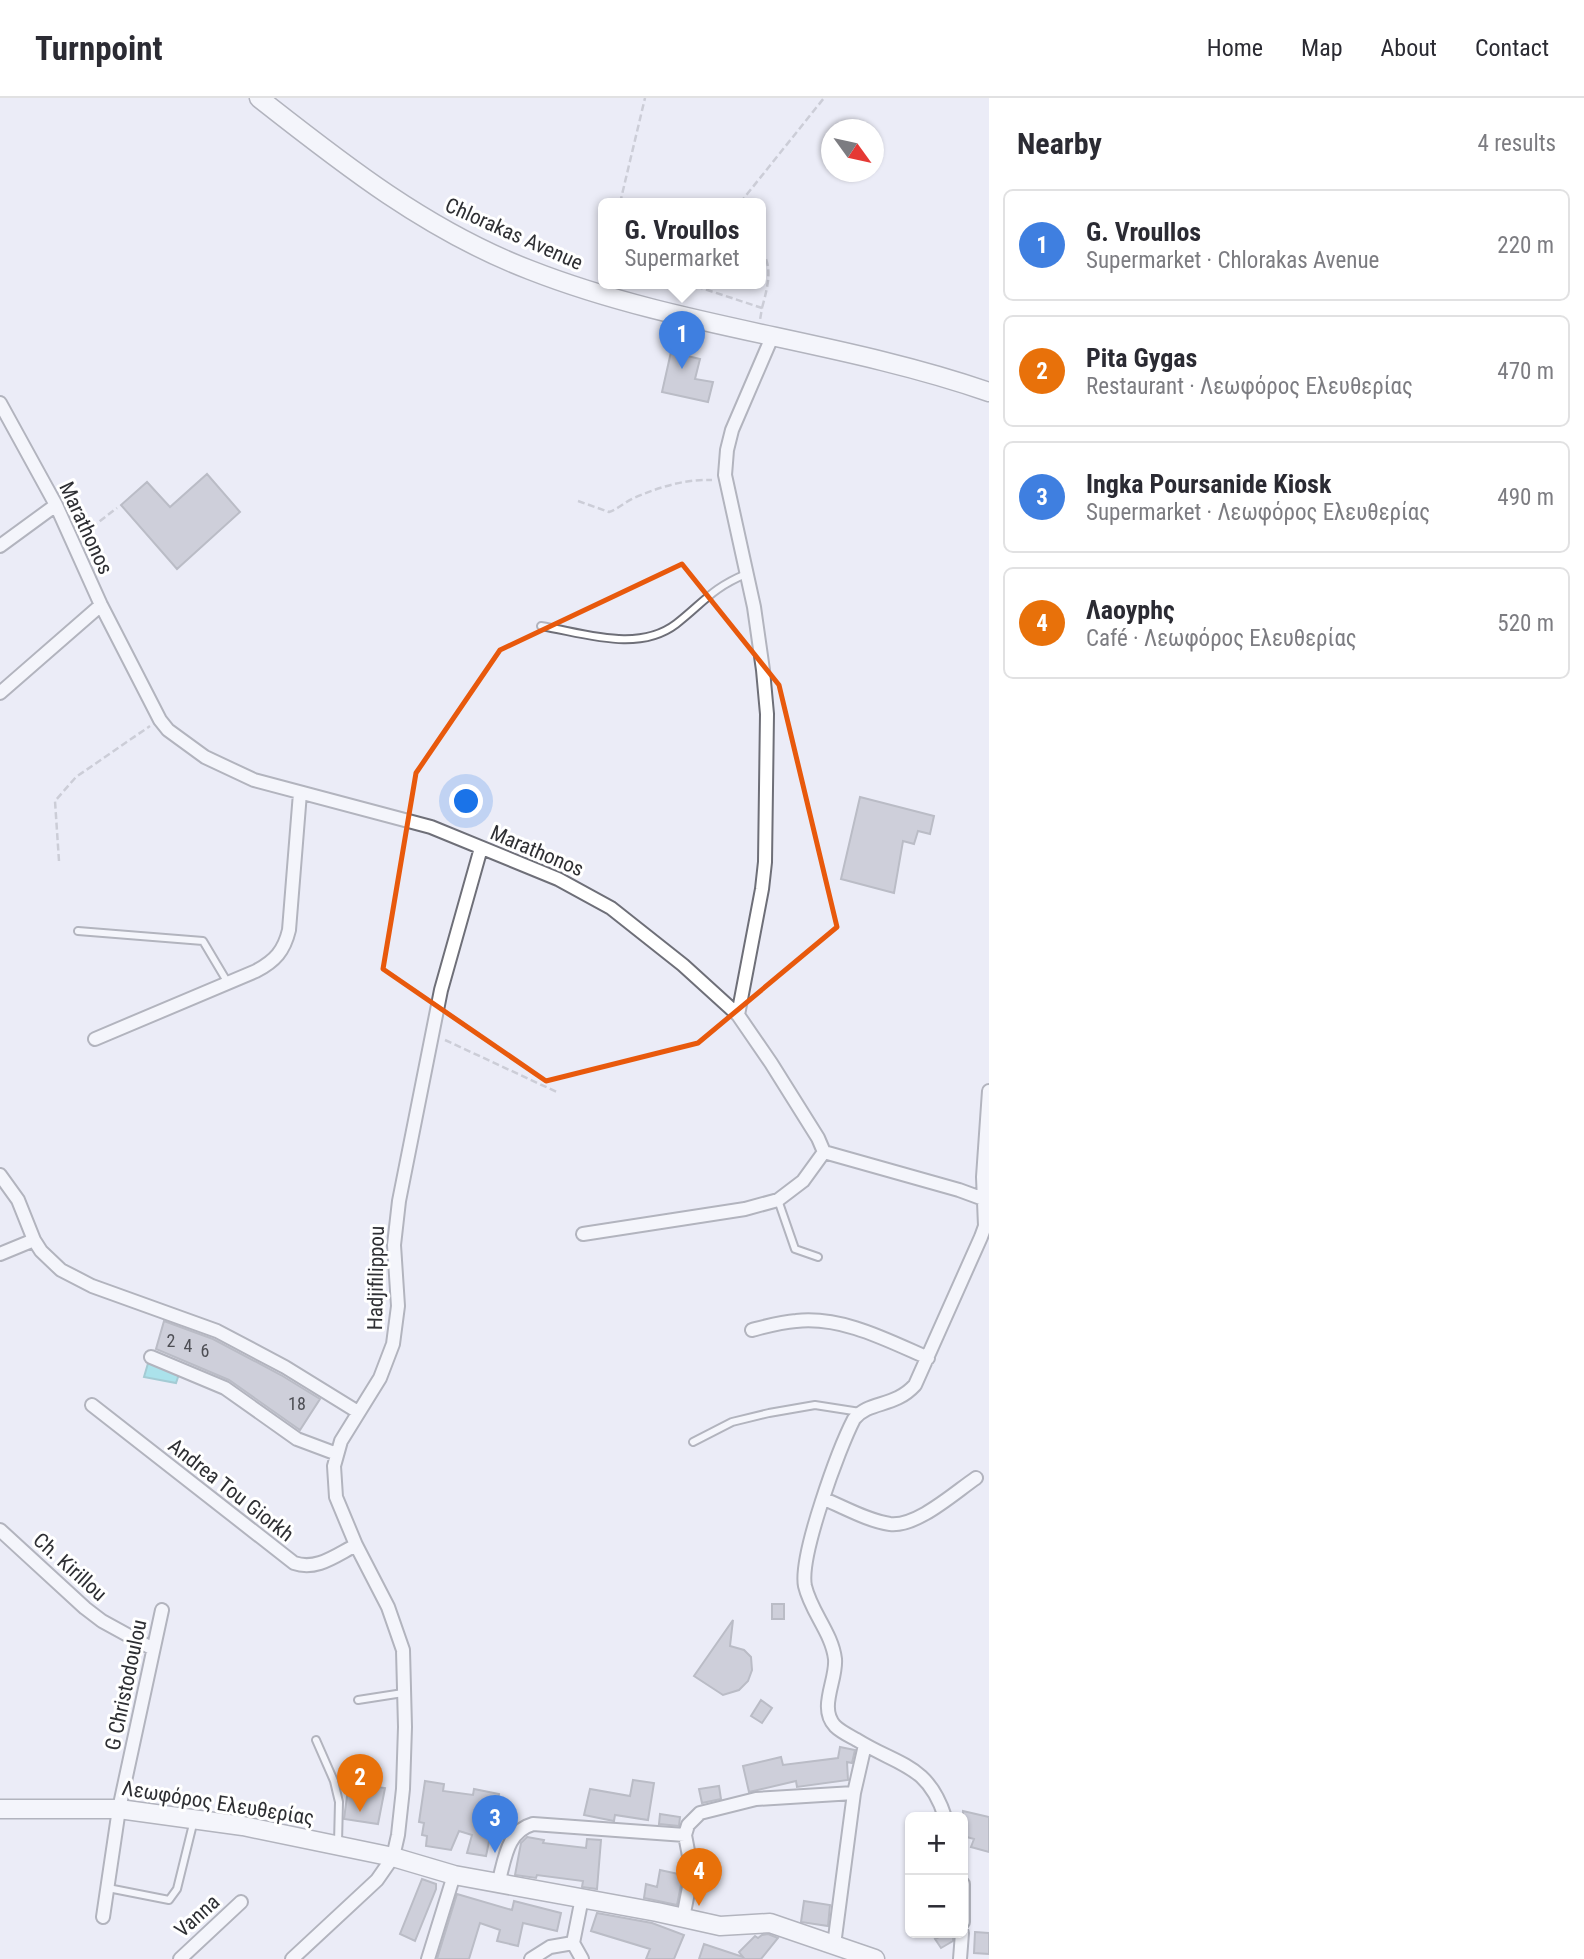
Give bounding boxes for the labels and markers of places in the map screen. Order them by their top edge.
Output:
pin: 1 [659,311,705,369]
pin: 2 [337,1754,383,1812]
pin: 3 [472,1795,518,1853]
pin: 4 [676,1848,722,1906]

